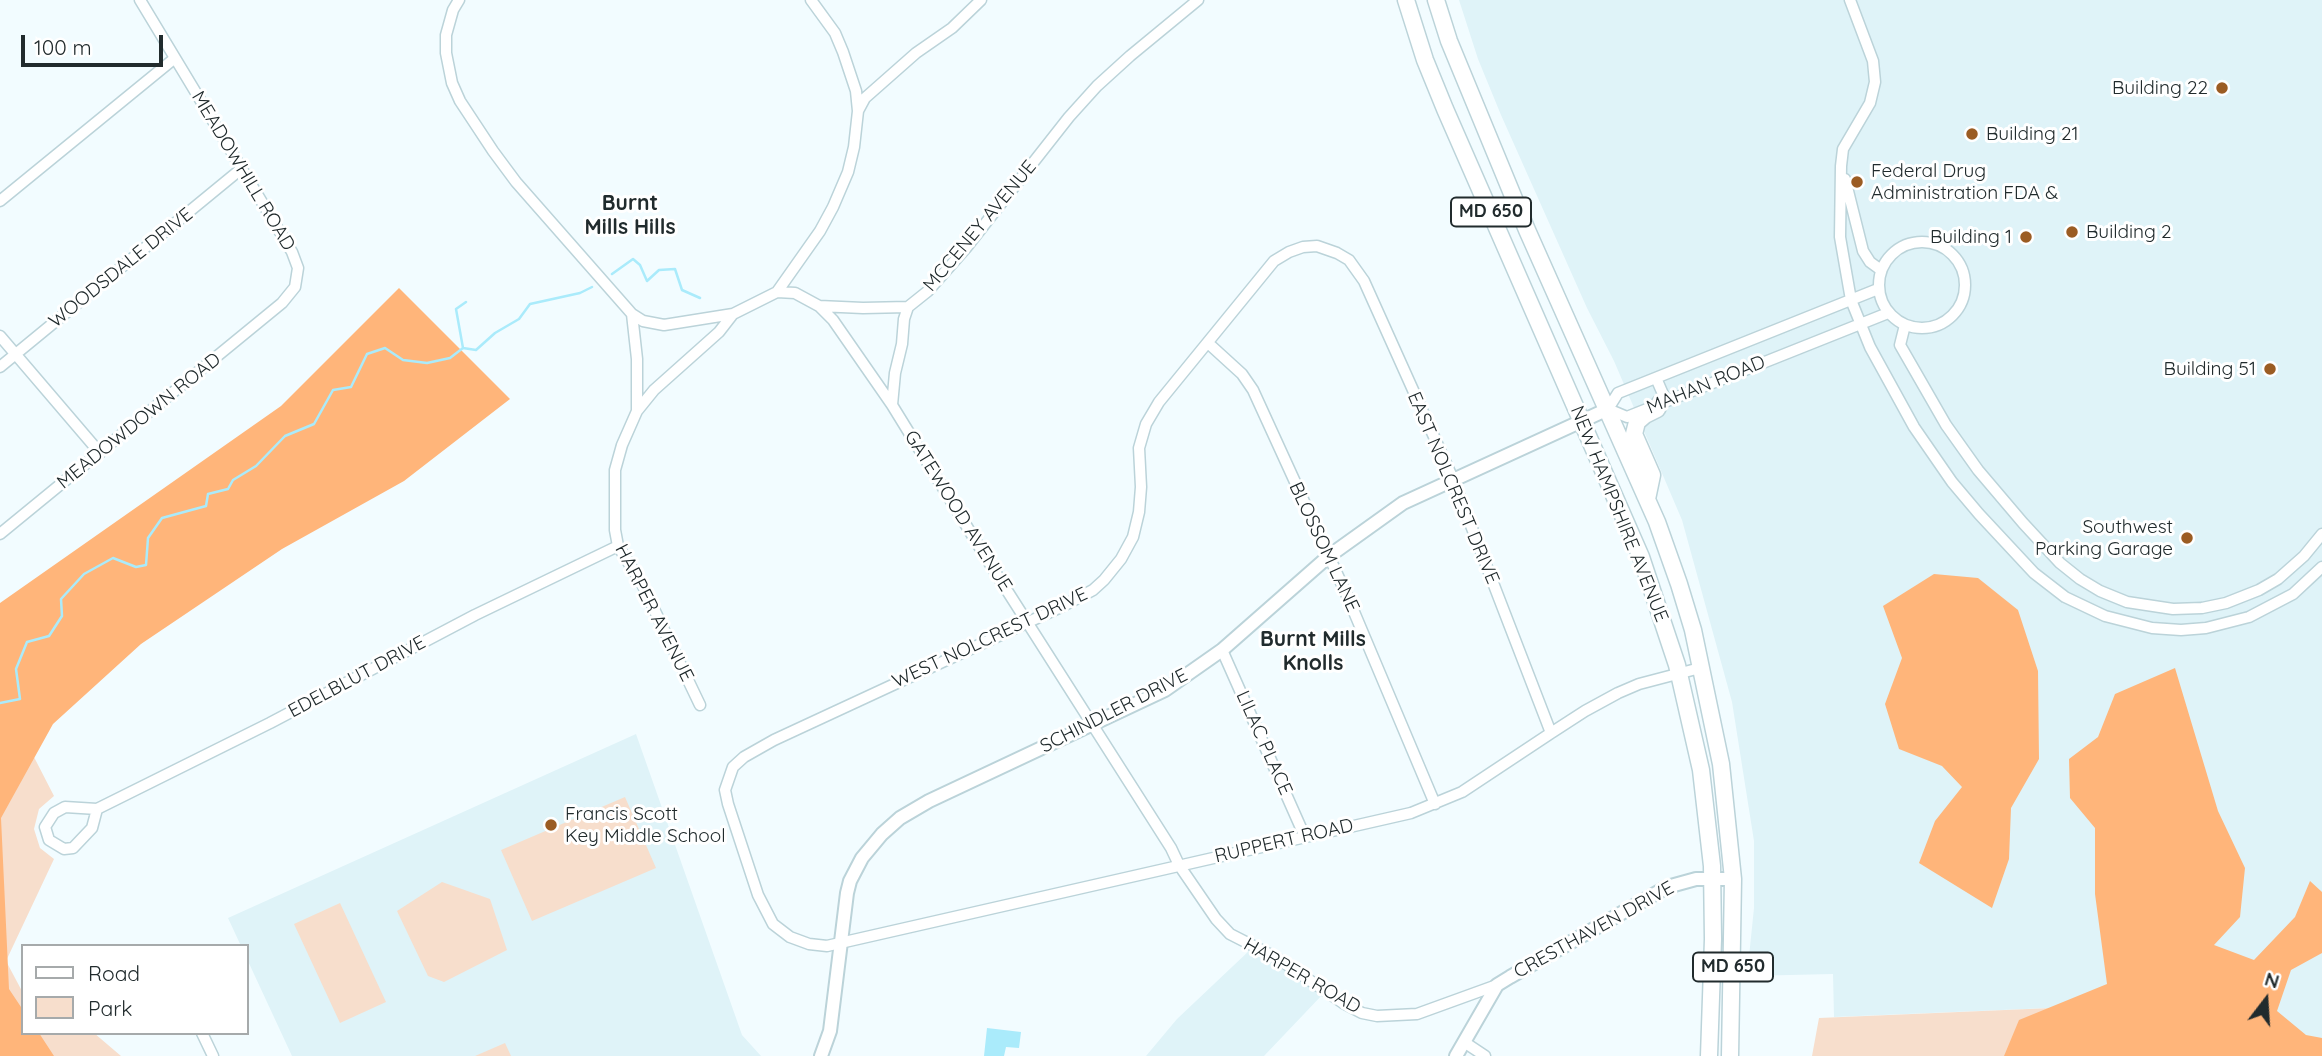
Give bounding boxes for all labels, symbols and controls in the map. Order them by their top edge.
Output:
scale bar [24,21,166,65]
text: 100 m [34,34,92,60]
place label: Building 22 [2112,77,2208,99]
marker: Building 22 [2214,80,2230,96]
street label: MEADOWHILL ROAD [186,87,300,255]
place label: Building 21 [1986,123,2079,145]
marker: Building 21 [1964,126,1980,142]
street label: MCCENEY AVENUE [919,156,1041,296]
place label: Federal Drug Administration FDA & [1871,160,2058,204]
marker: Federal Drug Administration FDA & [1849,174,1865,190]
district label: Burnt Mills Hills [584,191,676,241]
road number: MD 650 [1451,197,1531,226]
street label: WOODSDALE DRIVE [45,203,197,333]
place label: Building 2 [2086,221,2172,243]
marker: Building 2 [2064,224,2080,240]
place label: Building 1 [1930,226,2012,248]
marker: Building 1 [2018,229,2034,245]
street label: MEADOWDOWN ROAD [53,348,225,494]
street label: MAHAN ROAD [1643,351,1769,419]
place label: Building 51 [2164,358,2256,380]
marker: Building 51 [2262,361,2278,377]
street label: EAST NOLCREST DRIVE [1402,388,1504,588]
street label: NEW HAMPSHIRE AVENUE [1565,403,1673,625]
street label: GATEWOOD AVENUE [899,426,1017,596]
street label: BLOSSOM LANE [1284,478,1364,616]
place label: Southwest Parking Garage [2035,516,2173,560]
marker: Southwest Parking Garage [2179,530,2195,546]
street label: HARPER AVENUE [610,541,698,685]
street label: WEST NOLCREST DRIVE [889,583,1091,693]
district label: Burnt Mills Knolls [1260,627,1366,677]
street label: EDELBLUT DRIVE [284,631,430,723]
street label: SCHINDLER DRIVE [1036,664,1192,758]
street label: LILAC PLACE [1231,687,1297,799]
place label: Francis Scott Key Middle School [565,803,726,847]
street label: RUPPERT ROAD [1212,814,1356,868]
marker: Francis Scott Key Middle School [543,817,559,833]
street label: CRESTHAVEN DRIVE [1510,877,1678,983]
street label: HARPER ROAD [1239,933,1365,1019]
legend [21,944,248,1035]
road number: MD 650 [1693,952,1773,982]
text: Road [88,960,140,986]
north arrow [2231,965,2301,1035]
text: N [2262,966,2282,993]
text: Park [88,995,132,1021]

